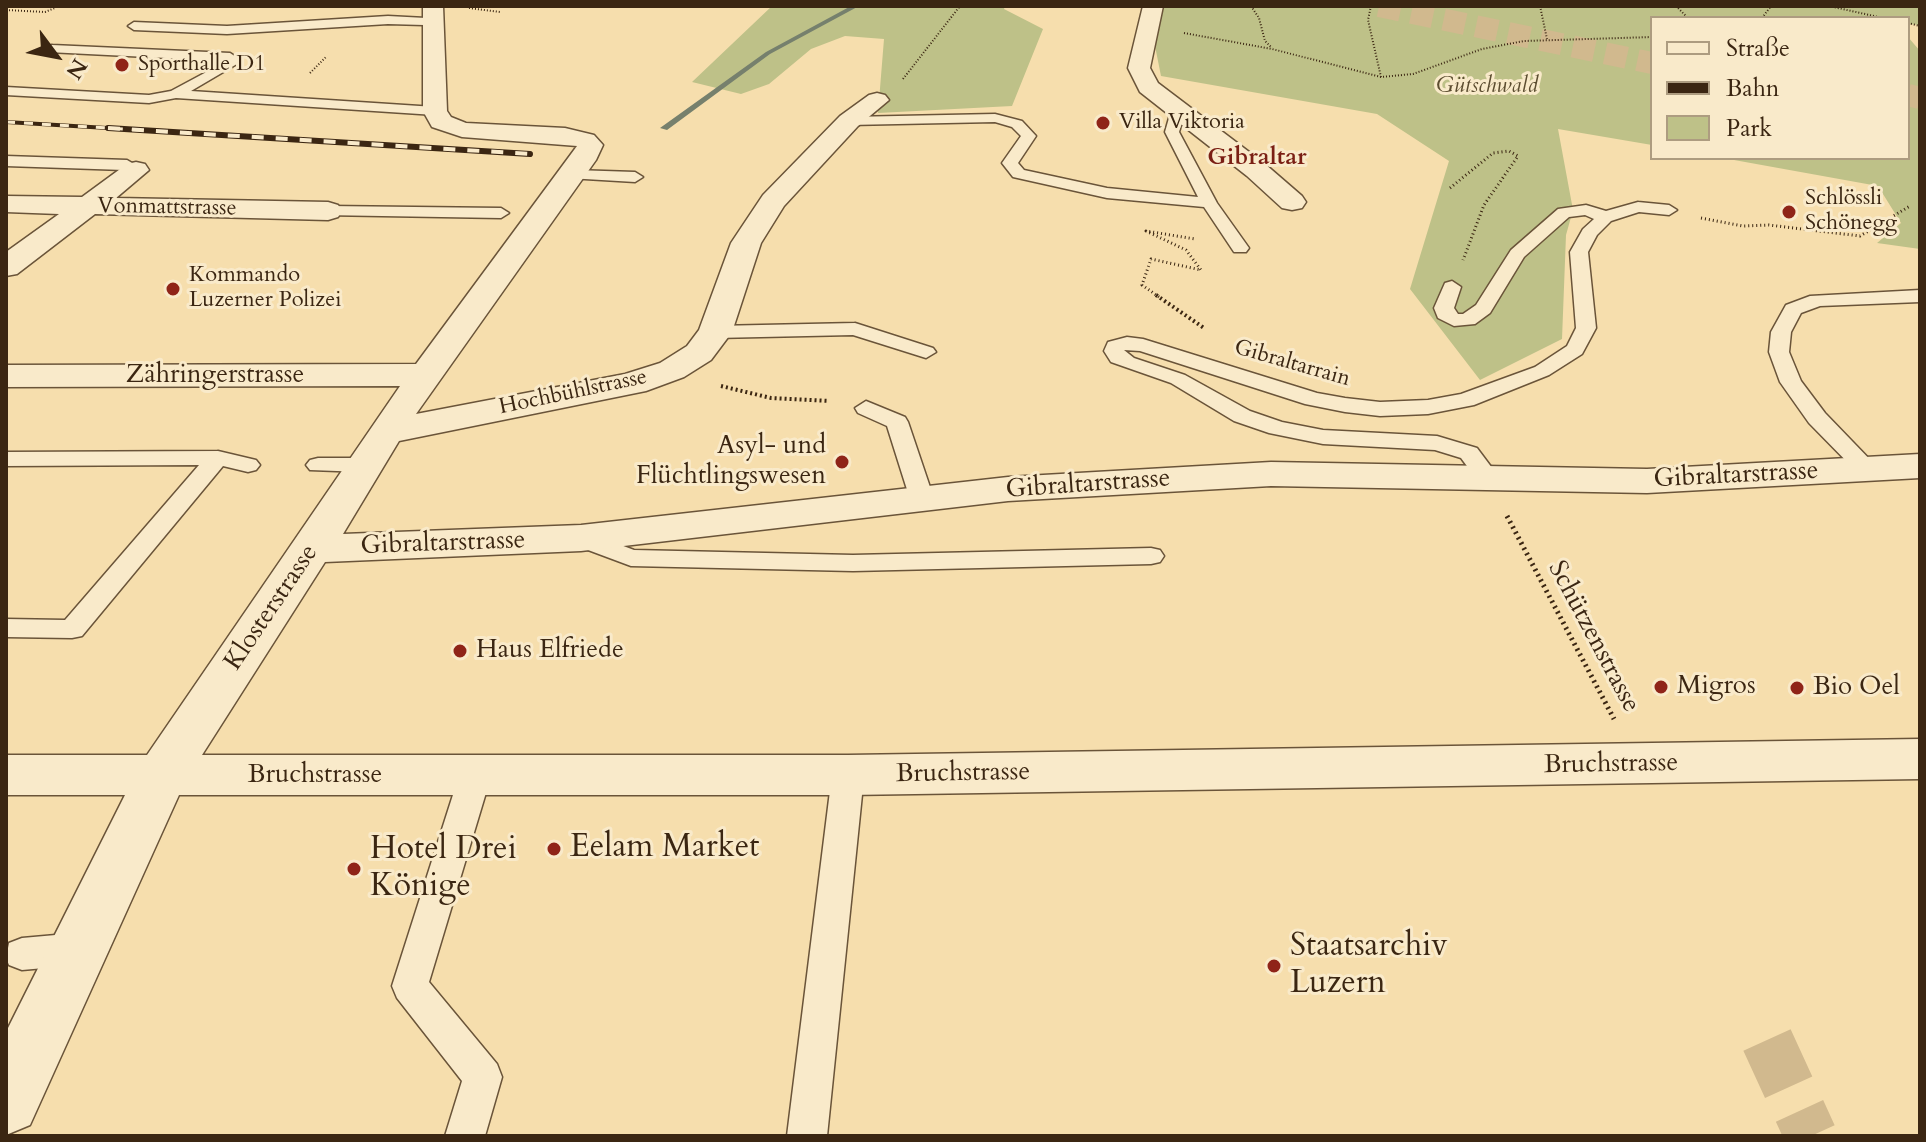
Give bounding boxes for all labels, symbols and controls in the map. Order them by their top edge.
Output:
north arrow [16,16,96,96]
legend [1650,16,1910,160]
text: Straße [1726,32,1790,65]
place label: Sporthalle D1 [138,52,265,78]
text: N [59,53,94,85]
marker: Sporthalle D1 [113,56,131,74]
text: Bahn [1726,72,1780,105]
park label: Gütschwald [1436,74,1538,100]
place label: Villa Viktoria [1119,110,1245,136]
text: Park [1726,112,1772,145]
marker: Villa Viktoria [1094,114,1112,132]
district label: Gibraltar [1207,144,1307,172]
place label: Schlössli Schönegg [1805,186,1897,238]
street label: Vonmattstrasse [97,194,237,222]
marker: Schlössli Schönegg [1780,203,1798,221]
place label: Kommando Luzerner Polizei [189,263,341,314]
marker: Kommando Luzerner Polizei [164,280,182,298]
street label: Gibraltarrain [1231,335,1353,393]
street label: Zähringerstrasse [126,360,304,392]
street label: Hochbühlstrasse [497,364,649,422]
place label: Asyl- und Flüchtlingswesen [636,431,826,492]
marker: Asyl- und Flüchtlingswesen [833,453,851,471]
street label: Gibraltarstrasse [1653,456,1819,496]
street label: Gibraltarstrasse [1005,464,1171,506]
street label: Gibraltarstrasse [360,526,526,562]
street label: Klosterstrasse [219,539,325,677]
street label: Schützenstrasse [1540,556,1646,718]
place label: Haus Elfriede [476,635,624,667]
marker: Haus Elfriede [451,642,469,660]
place label: Migros [1677,671,1756,703]
place label: Bio Oel [1813,672,1900,704]
marker: Migros [1652,678,1670,696]
marker: Bio Oel [1788,679,1806,697]
street label: Bruchstrasse [1544,748,1678,782]
street label: Bruchstrasse [896,757,1030,791]
street label: Bruchstrasse [248,760,382,792]
place label: Eelam Market [570,830,759,868]
place label: Hotel Drei Könige [370,832,517,907]
marker: Eelam Market [545,840,563,858]
marker: Hotel Drei Könige [345,860,363,878]
place label: Staatsarchiv Luzern [1290,929,1447,1004]
marker: Staatsarchiv Luzern [1265,957,1283,975]

